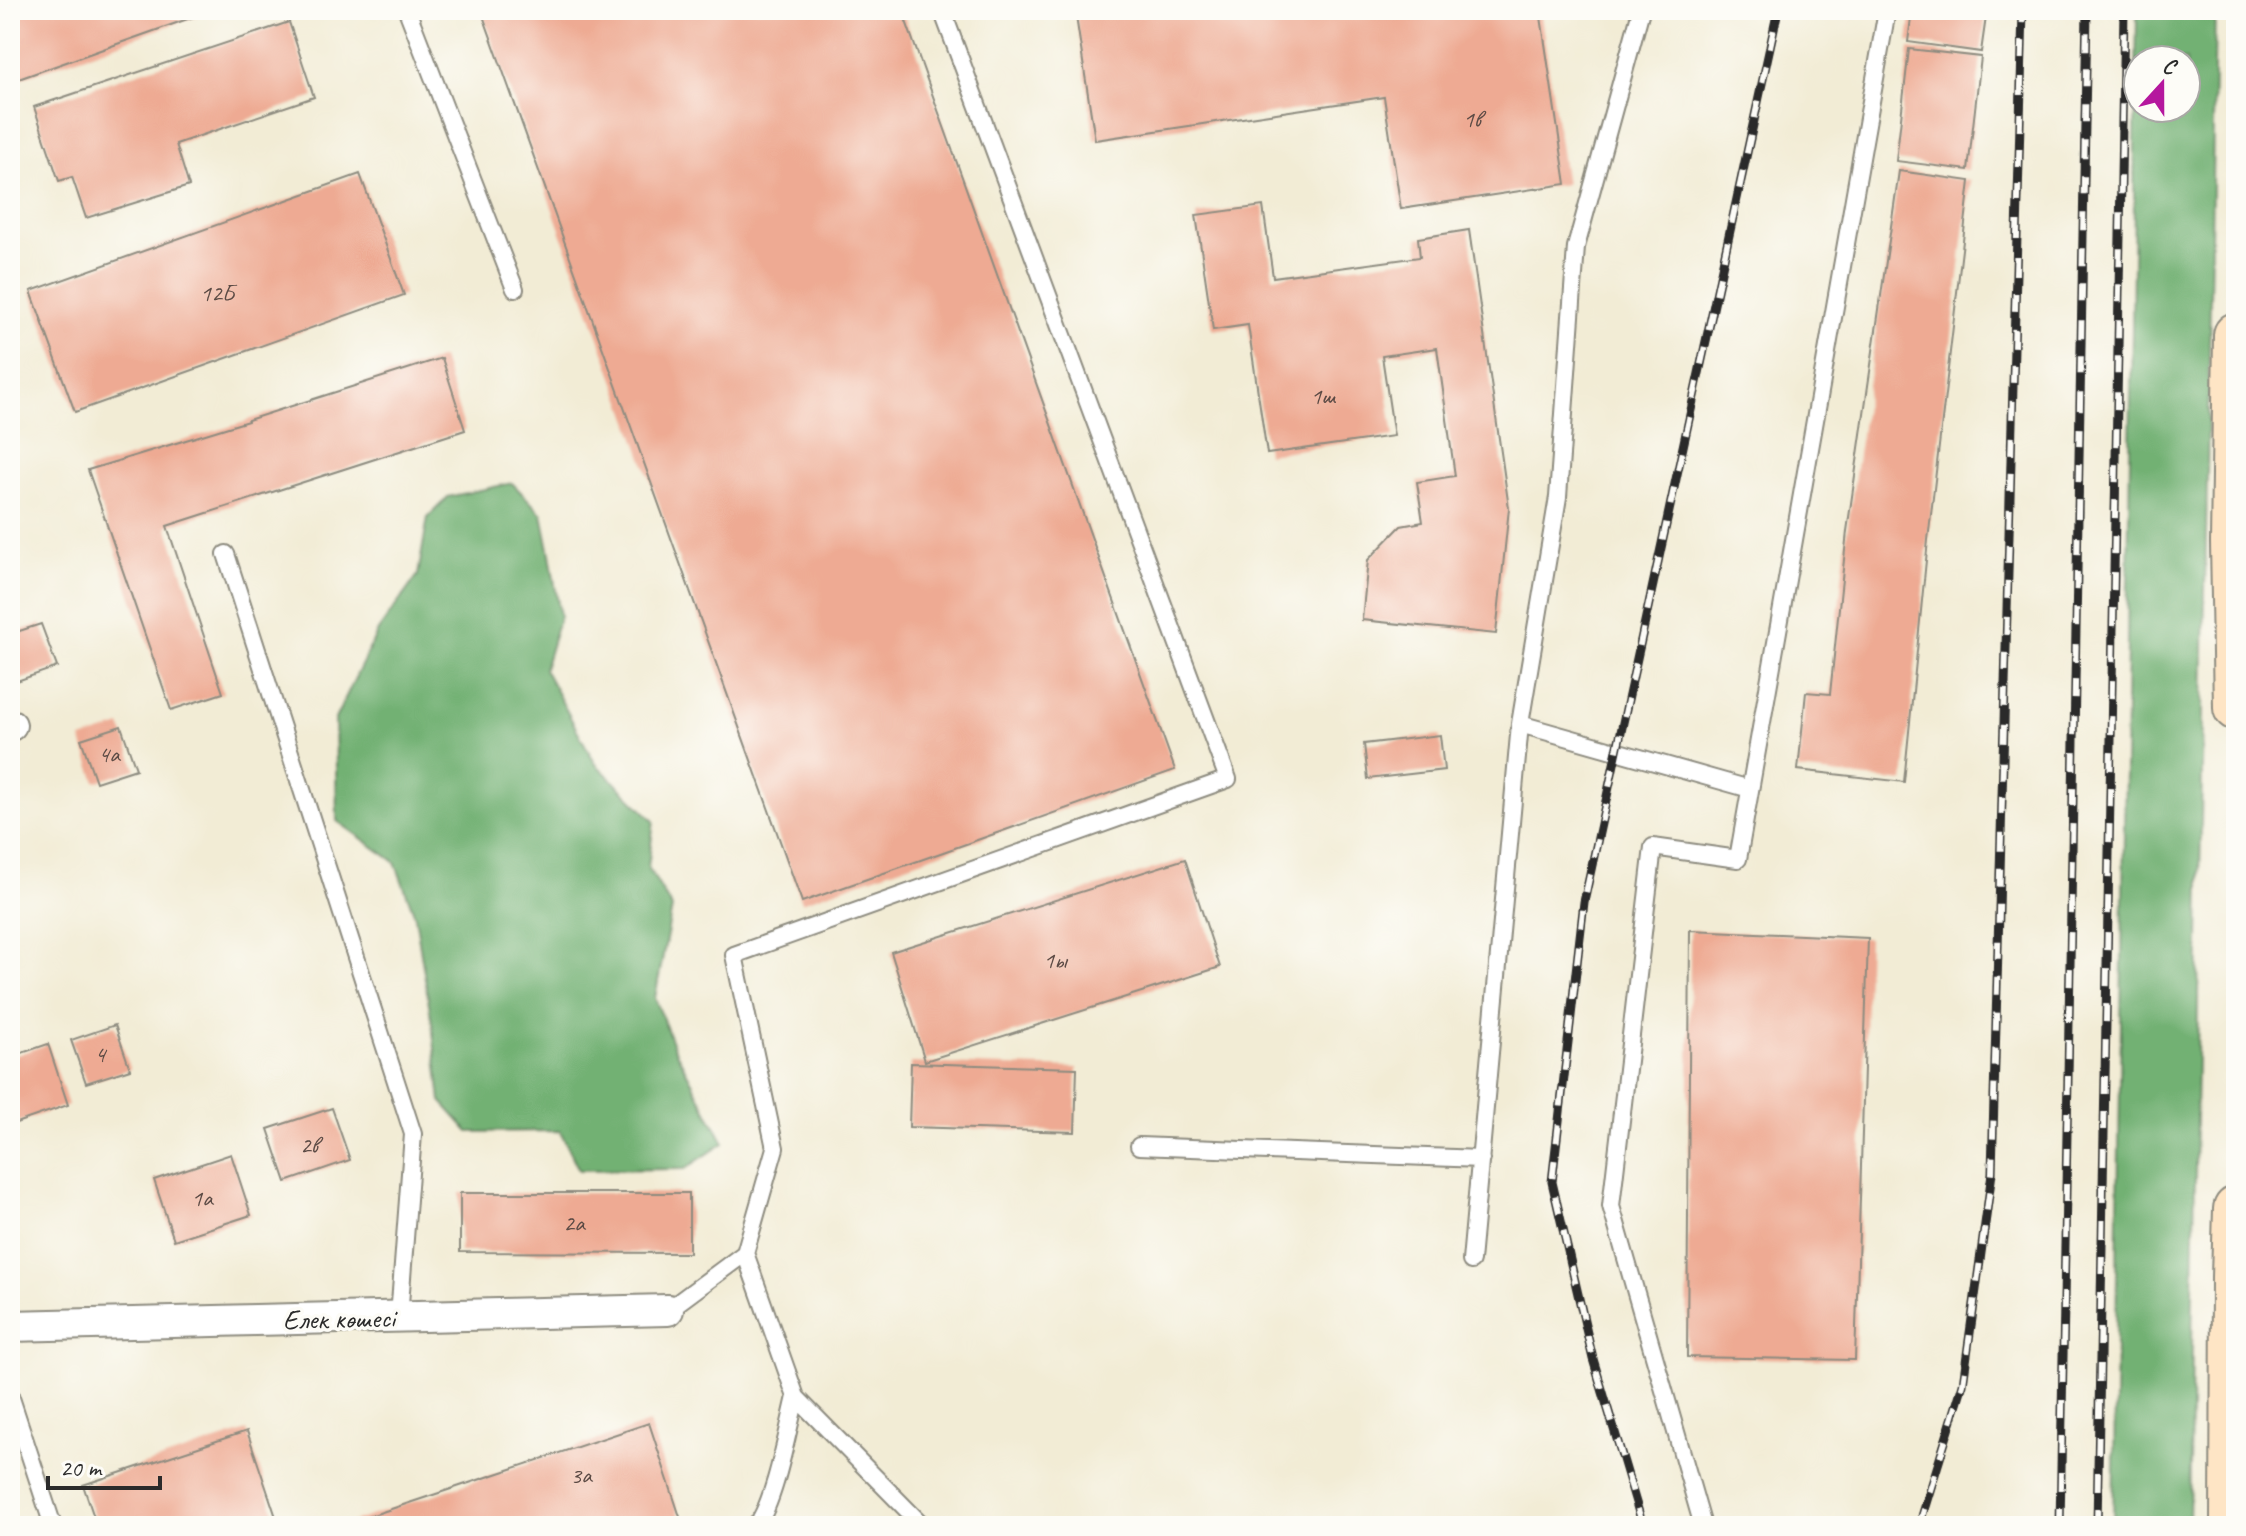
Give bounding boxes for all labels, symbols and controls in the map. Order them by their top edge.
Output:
north arrow [2122,44,2202,124]
text: С [2159,51,2182,82]
house number: 1в [1463,104,1487,134]
house number: 12Б [200,278,238,308]
house number: 1ш [1311,381,1336,411]
house number: 4а [98,739,121,769]
house number: 1ы [1043,945,1069,975]
house number: 4 [95,1039,108,1069]
house number: 2в [300,1130,324,1160]
house number: 1а [191,1183,214,1213]
house number: 2а [563,1208,586,1238]
street label: Елек көшесі [283,1300,399,1337]
scale bar [48,1440,160,1490]
text: 20 m [60,1453,103,1483]
house number: 3а [570,1460,593,1490]

